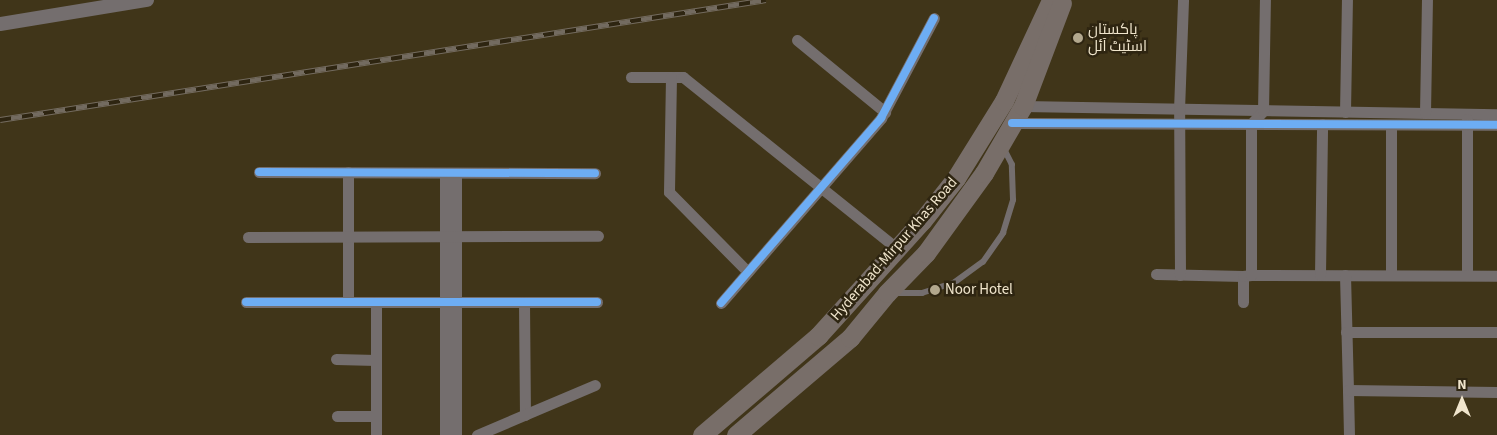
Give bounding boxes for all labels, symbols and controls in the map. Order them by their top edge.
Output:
place label: پاکستان اسٹیٹ آئل [1088,20,1147,55]
marker: پاکستان اسٹیٹ آئل [1072,32,1084,44]
street label: Hyderabad-Mirpur Khas Road [827,174,961,324]
place label: Noor Hotel [945,281,1013,299]
marker: Noor Hotel [929,284,941,296]
north arrow [1437,375,1487,425]
text: N [1457,375,1467,395]

